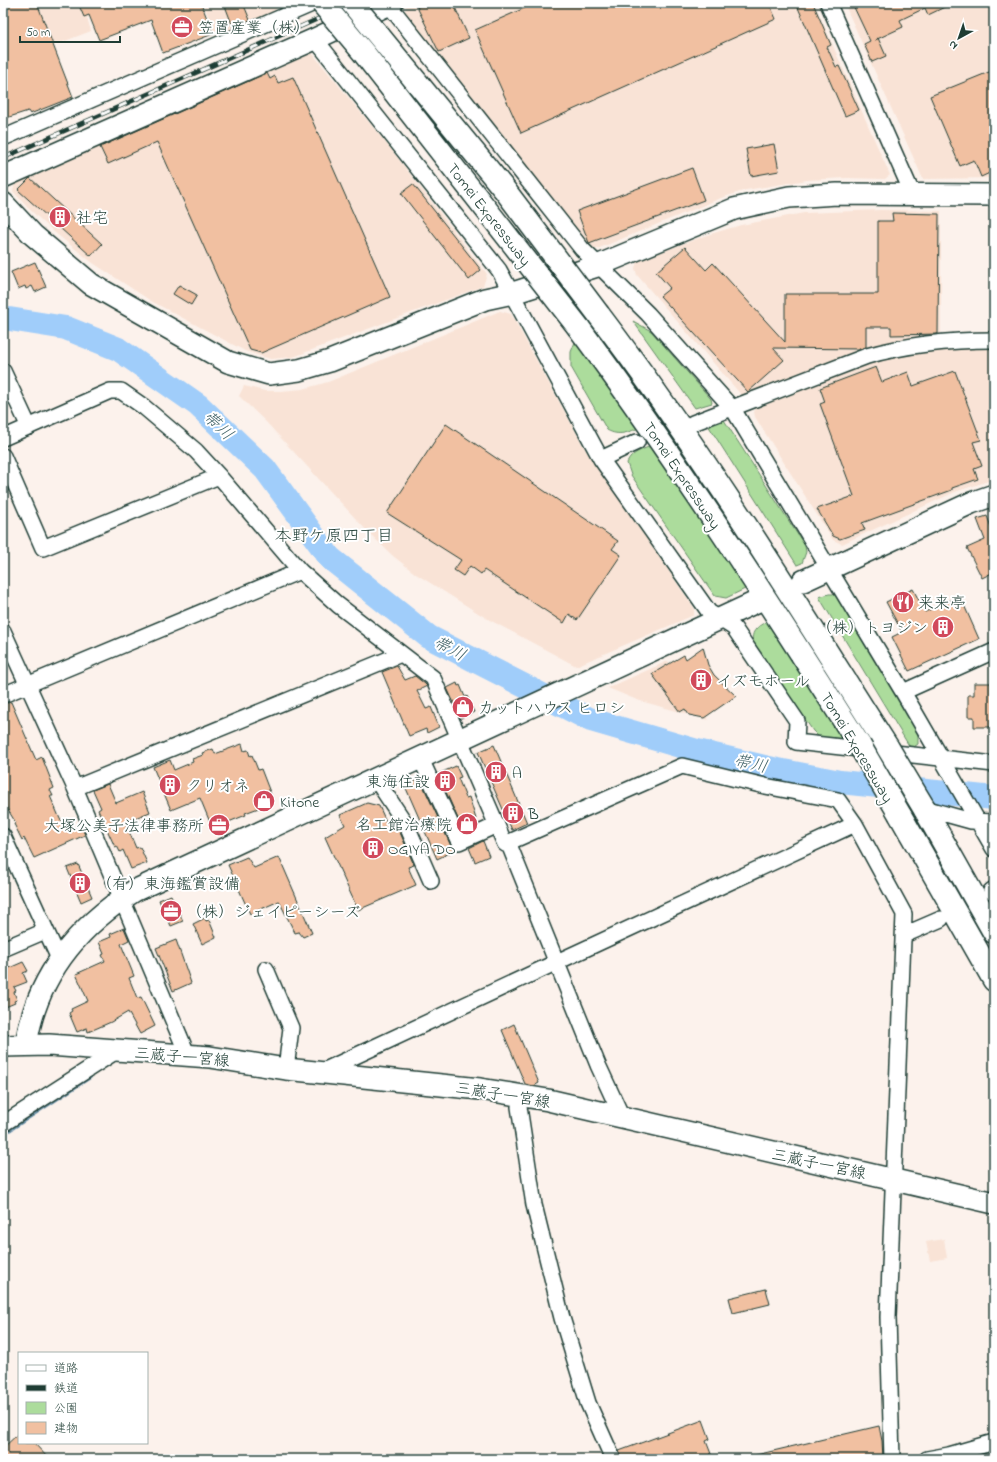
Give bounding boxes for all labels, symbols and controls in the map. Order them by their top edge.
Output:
office icon: 笠置産業（株） [169,14,195,40]
place label: 笠置産業（株） [198,17,310,41]
scale bar [20,18,120,44]
north arrow [939,18,979,58]
text: 50 m [26,24,50,42]
text: N [945,36,961,53]
street label: Tomei Expressway [440,158,537,272]
building icon: 社宅 [47,204,73,230]
place label: 社宅 [76,207,108,231]
water label: 帯川 [197,405,239,447]
street label: Tomei Expressway [636,417,726,535]
district label: 本野ケ原四丁目 [275,524,394,549]
restaurant icon: 来来亭 [890,589,916,615]
place label: 来来亭 [918,592,966,616]
building icon: （株）トヨジン [930,614,956,640]
place label: （株）トヨジン [816,617,928,641]
water label: 帯川 [428,630,470,668]
building icon: イズモホール [688,667,714,693]
place label: イズモホール [716,670,810,694]
street label: Tomei Expressway [814,688,899,808]
shop icon: カットハウス ヒロシ [450,694,476,720]
place label: カットハウス ヒロシ [478,697,625,721]
water label: 帯川 [731,749,770,780]
building icon: A [483,759,509,785]
place label: A [512,762,522,786]
building icon: 東海住設 [432,768,458,794]
place label: 東海住設 [366,771,430,795]
building icon: クリオネ [157,772,183,798]
place label: クリオネ [186,775,250,799]
shop icon: Kitone [251,788,277,814]
place label: Kitone [280,791,320,815]
building icon: B [500,800,526,826]
place label: B [527,803,539,827]
shop icon: 名工館治療院 [454,811,480,837]
office icon: 大塚公美子法律事務所 [206,812,232,838]
place label: 名工館治療院 [356,814,452,838]
place label: 大塚公美子法律事務所 [44,815,204,839]
building icon: OGIYA DO [360,835,386,861]
place label: OGIYA DO [388,838,456,862]
building icon: （有）東海鑑賞設備 [67,870,93,896]
place label: （有）東海鑑賞設備 [96,873,240,897]
office icon: （株）ジェイピーシーズ [158,898,184,924]
place label: （株）ジェイピーシーズ [186,901,360,925]
street label: 三蔵子一宮線 [133,1042,231,1074]
street label: 三蔵子一宮線 [453,1077,552,1115]
street label: 三蔵子一宮線 [769,1143,868,1187]
legend [18,1352,148,1444]
text: 道路 [54,1360,78,1378]
text: 鉄道 [54,1380,78,1398]
text: 公園 [54,1400,78,1418]
text: 建物 [54,1420,78,1438]

